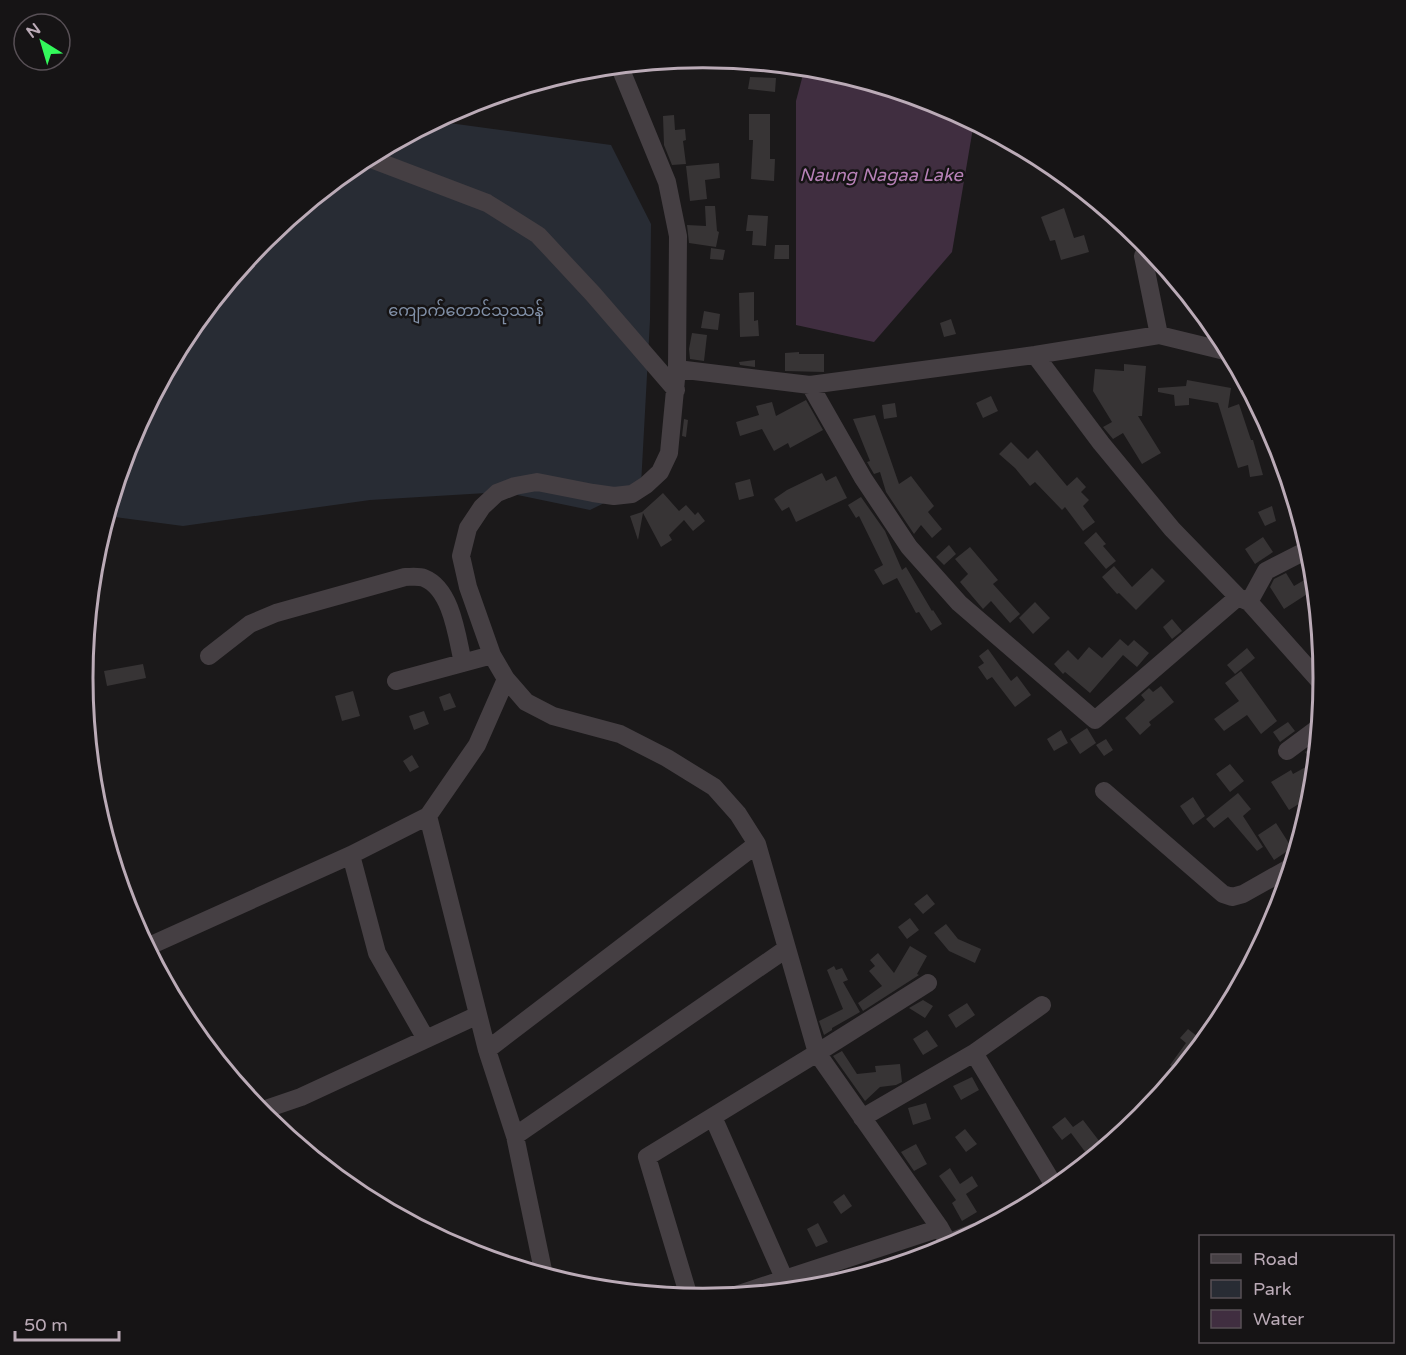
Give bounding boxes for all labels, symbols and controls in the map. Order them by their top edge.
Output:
north arrow [12,12,72,72]
text: N [22,19,45,43]
water label: Naung Nagaa Lake [799,164,964,186]
park label: ကျောက်တောင်သုဿန် [388,299,544,325]
legend [1199,1235,1394,1343]
text: Road [1253,1248,1298,1270]
text: Park [1253,1278,1292,1300]
scale bar [15,1304,118,1342]
text: Water [1253,1308,1304,1330]
text: 50 m [24,1314,68,1336]

